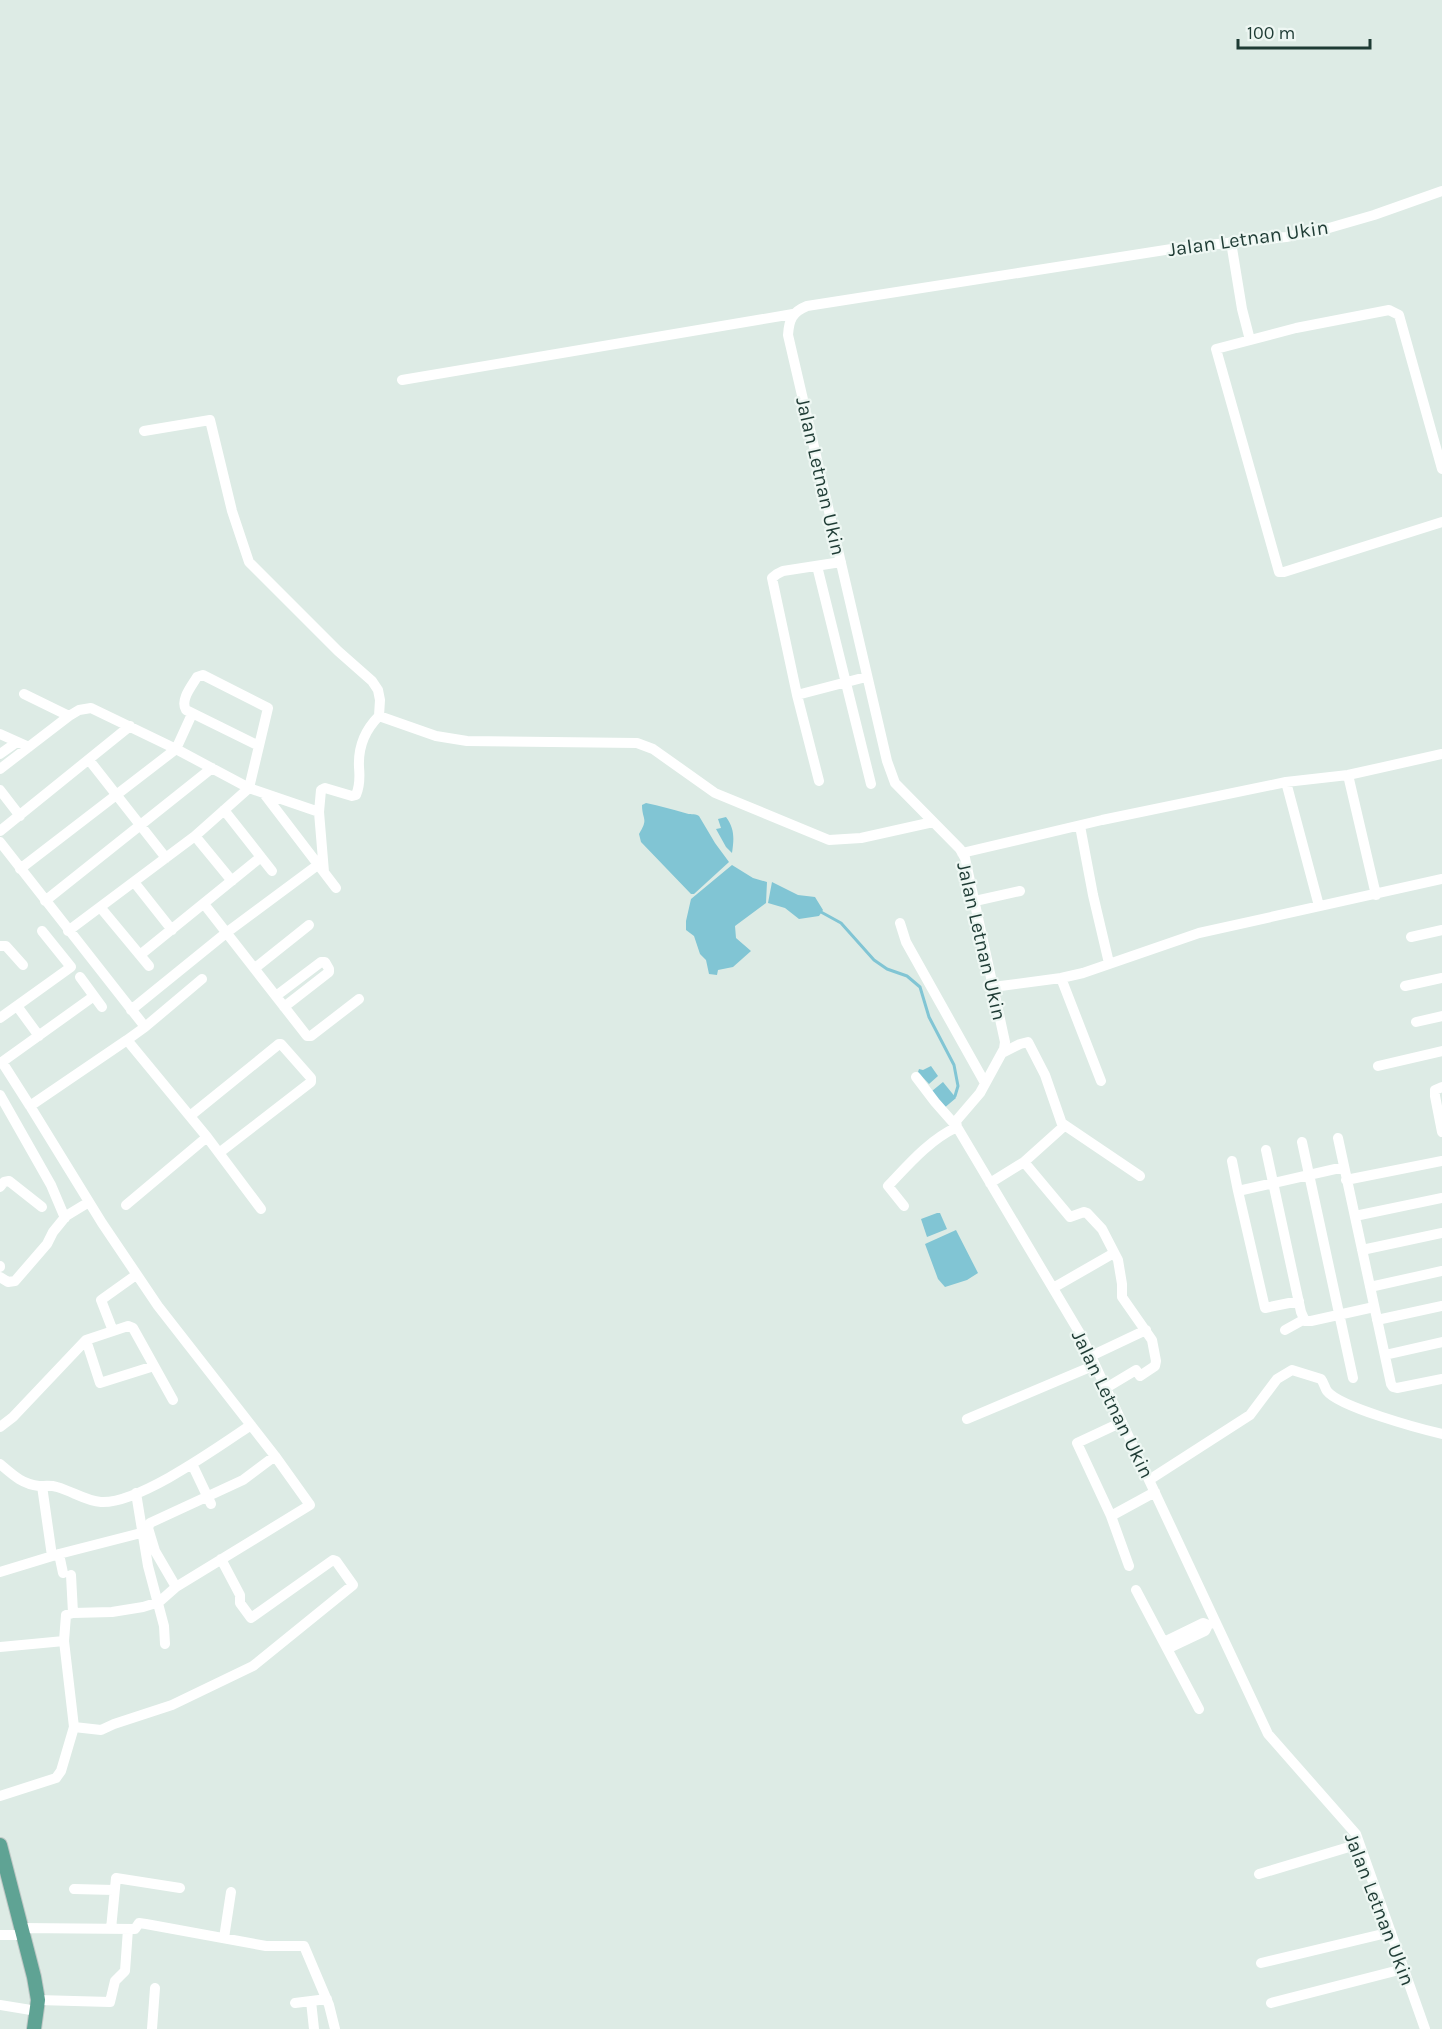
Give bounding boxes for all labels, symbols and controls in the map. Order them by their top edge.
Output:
scale bar [1238,12,1370,50]
text: 100 m [1247,22,1295,44]
street label: Jalan Letnan Ukin [1166,216,1330,261]
street label: Jalan Letnan Ukin [791,395,850,558]
street label: Jalan Letnan Ukin [952,860,1011,1023]
street label: Jalan Letnan Ukin [1067,1326,1158,1482]
street label: Jalan Letnan Ukin [1340,1829,1419,1989]

